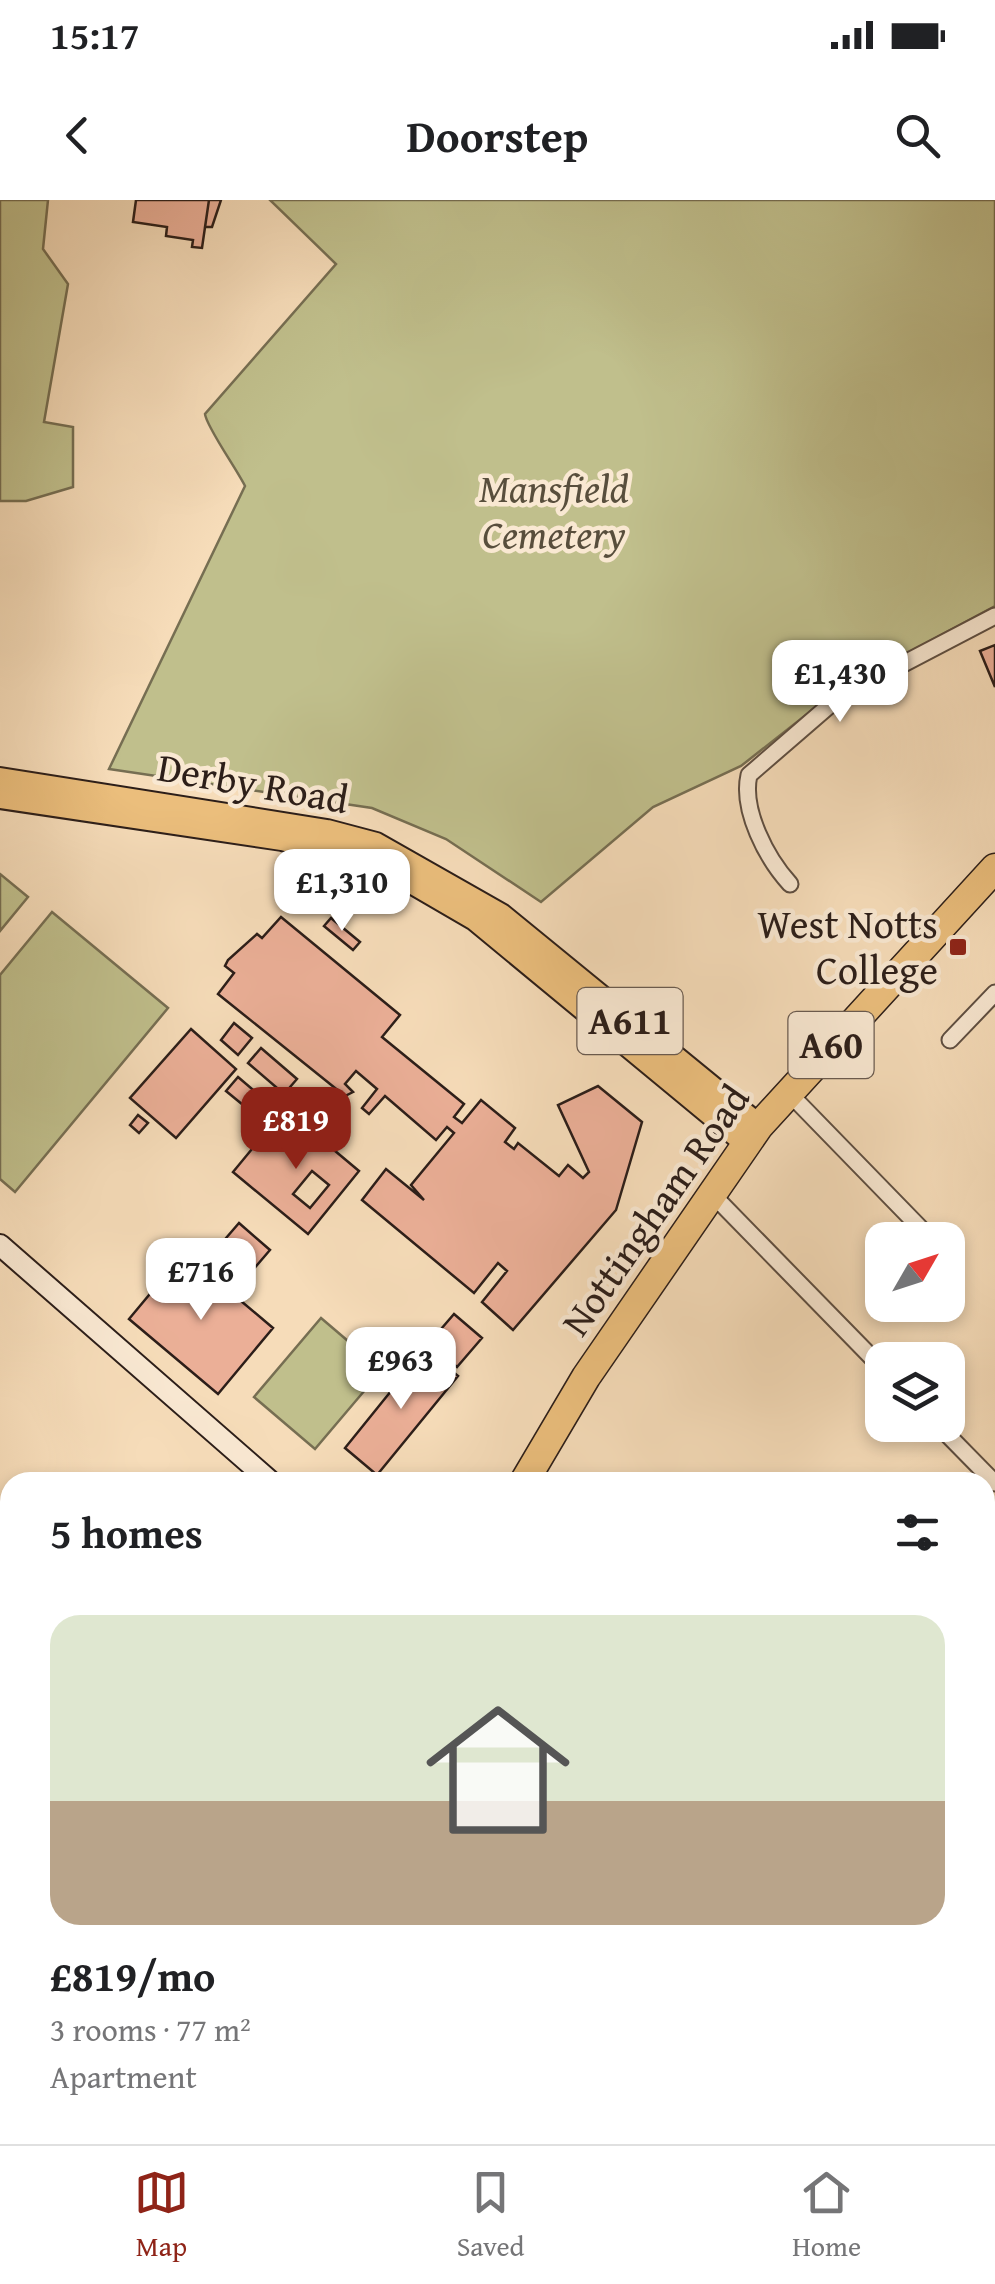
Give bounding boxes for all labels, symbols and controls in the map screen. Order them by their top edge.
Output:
text: 15:17 [50,7,140,63]
text: Doorstep [407,103,588,168]
icon: back [50,108,105,163]
icon: search [890,108,945,163]
park label: Mansfield Cemetery [479,458,629,563]
pin: £1,430 [759,640,921,725]
text: £1,430 [794,649,886,696]
street label: Derby Road [153,737,354,828]
pin: £1,310 [261,849,423,934]
text: £1,310 [296,858,388,905]
place label: West Notts College [757,894,938,999]
marker: West Notts College [947,936,969,958]
road number: A611 [578,988,682,1054]
road number: A60 [788,1012,874,1078]
street label: Nottingham Road [546,1071,764,1347]
pin: £819 [237,1087,355,1172]
text: £819 [263,1096,329,1143]
north arrow [865,1222,965,1322]
map controls [865,1222,965,1442]
pin: £716 [142,1238,260,1323]
text: £716 [168,1247,234,1294]
pin: £963 [342,1327,460,1412]
text: £963 [368,1336,434,1383]
button: layers [865,1342,965,1442]
text: 5 homes [50,1502,203,1563]
icon: filters [890,1505,945,1560]
icon: home [408,1680,588,1860]
text: £819/mo [50,1945,215,2006]
text: 3 rooms · 77 m² [50,2006,251,2053]
text: Apartment [50,2053,197,2100]
tab: Map [134,2165,189,2266]
tab: Saved [457,2165,524,2266]
tab: Home [792,2165,861,2266]

